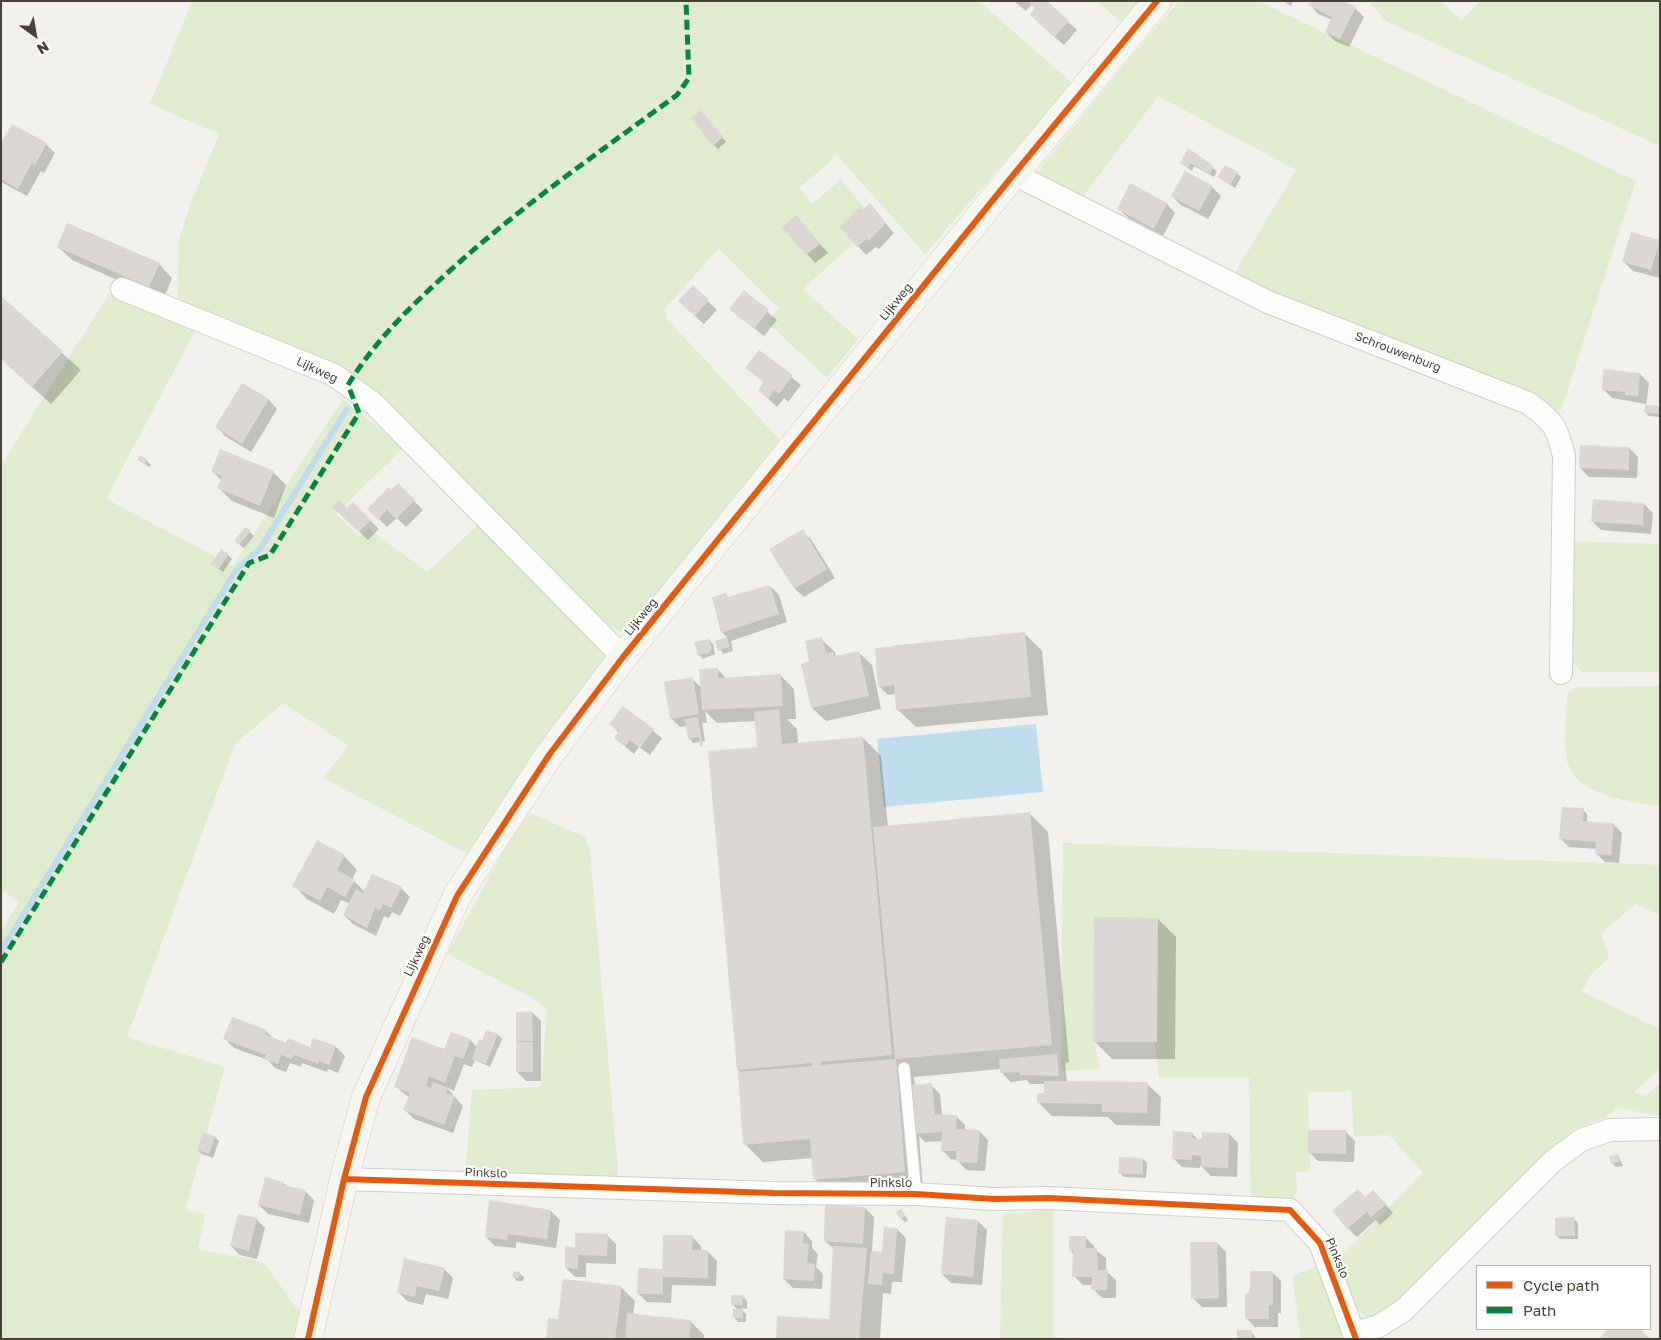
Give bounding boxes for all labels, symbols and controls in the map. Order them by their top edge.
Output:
north arrow [10,10,60,60]
text: N [34,38,52,58]
street label: Lijkweg [877,280,915,324]
street label: Schrouwenburg [1353,329,1443,375]
street label: Lijkweg [294,354,340,386]
street label: Lijkweg [622,595,660,639]
street label: Lijkweg [401,933,433,979]
street label: Pinkslo [465,1165,507,1181]
street label: Pinkslo [870,1176,912,1190]
street label: Pinkslo [1322,1236,1352,1280]
legend [1476,1265,1651,1330]
text: Cycle path [1523,1276,1599,1294]
text: Path [1523,1301,1556,1319]

